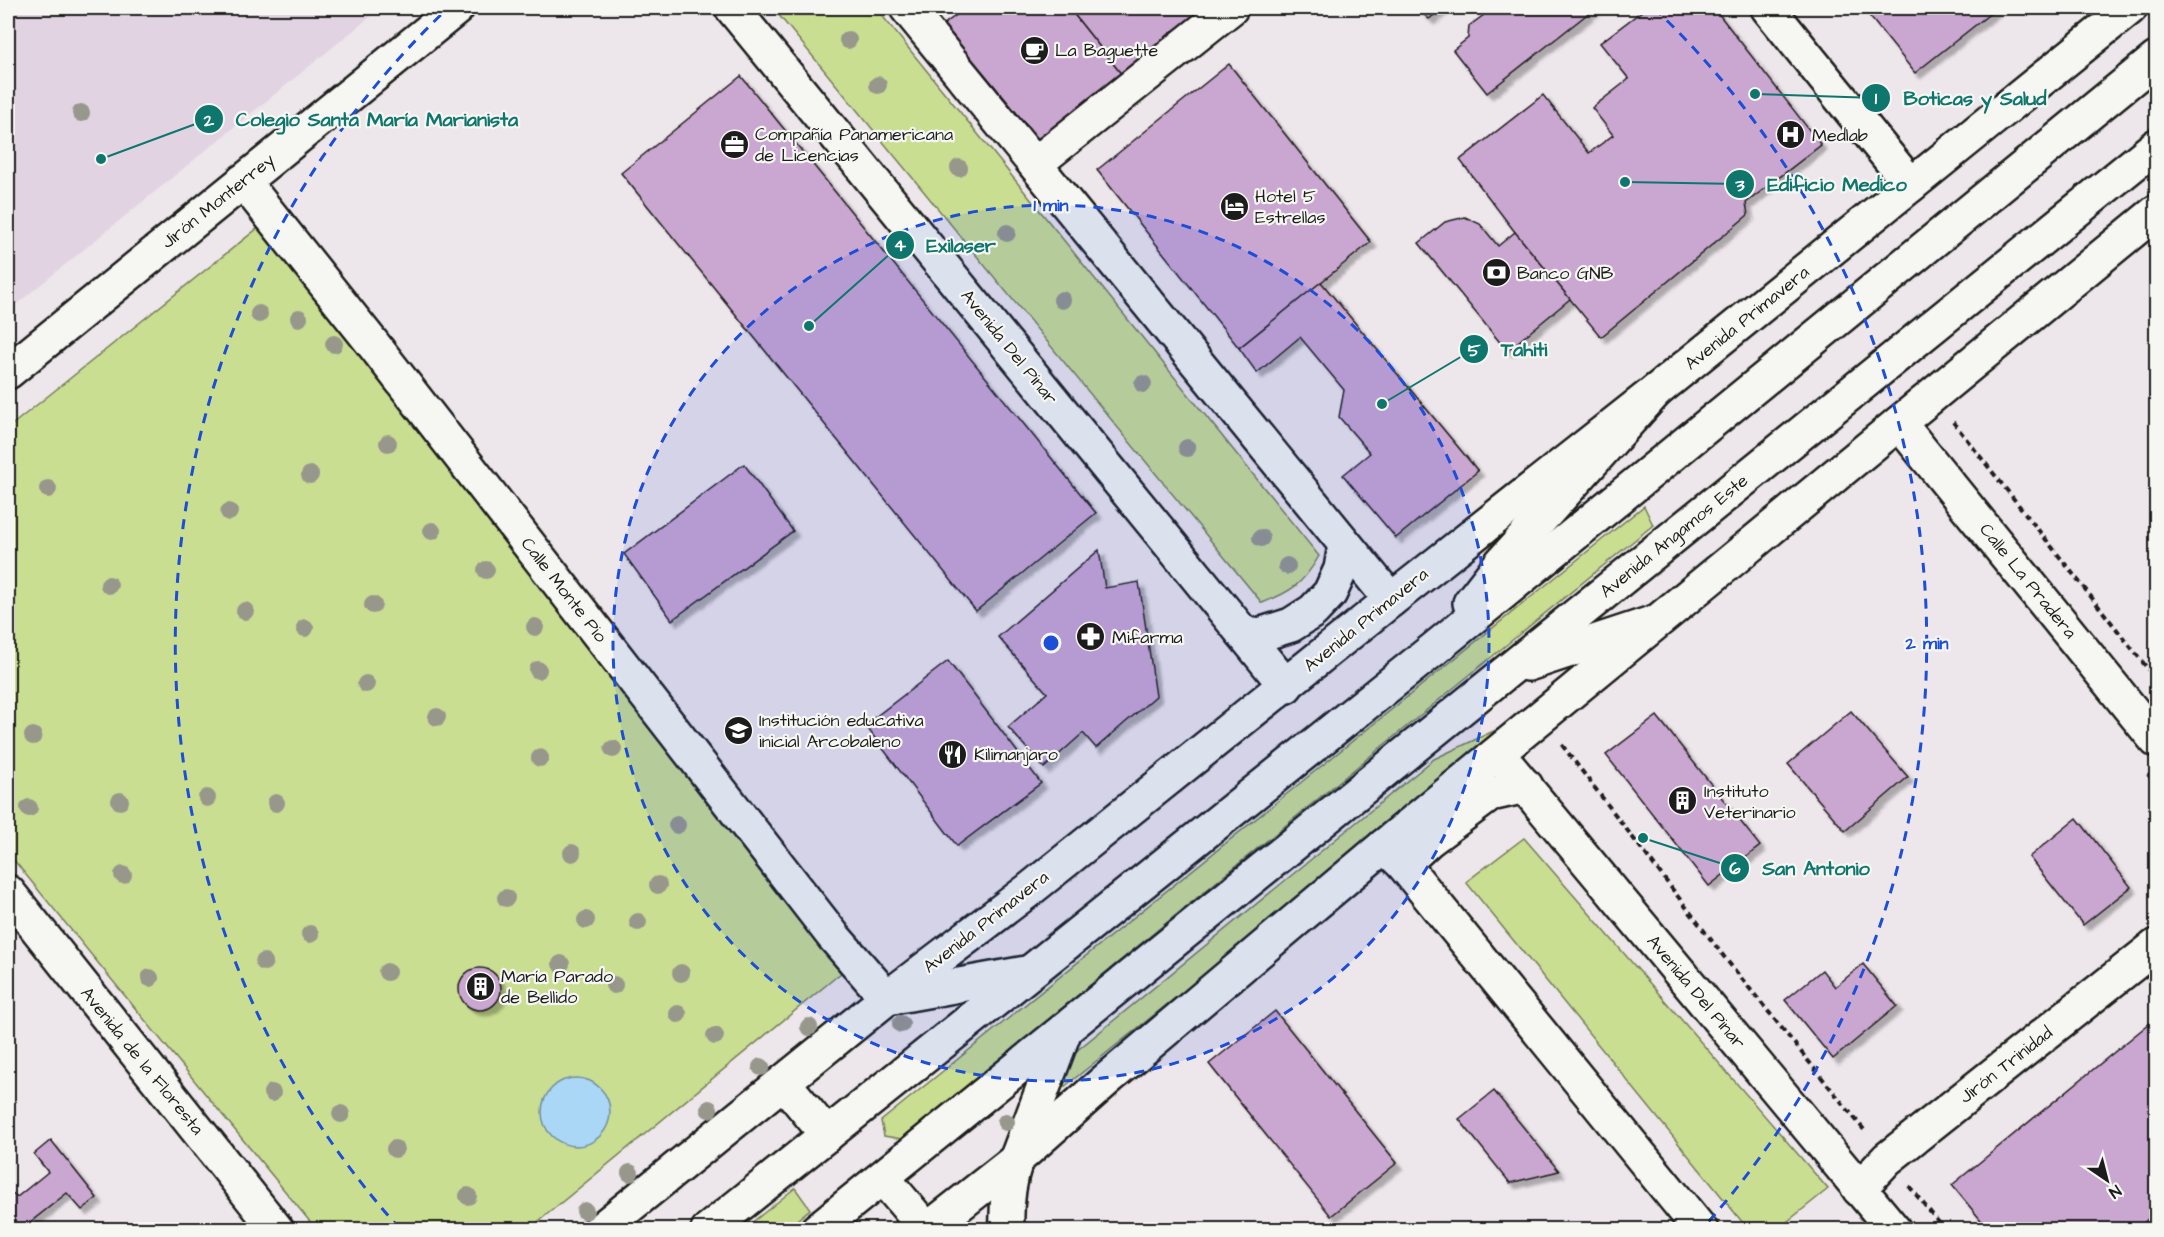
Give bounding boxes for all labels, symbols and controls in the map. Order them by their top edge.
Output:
cafe icon: La Baguette [1018,34,1050,66]
place label: La Baguette [1055,38,1158,64]
callout: Boticas y Salud [1861,79,2058,117]
text: Boticas y Salud [1903,85,2047,114]
text: 1 [1875,86,1878,111]
callout: Colegio Santa María Marianista [194,100,530,138]
text: Colegio Santa María Marianista [236,106,519,135]
text: 2 [203,108,215,133]
hospital icon: Medlab [1775,119,1807,151]
place label: Compañía Panamericana de Licencias [755,122,953,168]
place label: Medlab [1812,123,1868,148]
office icon: Compañía Panamericana de Licencias [718,128,750,160]
street label: Jirón Monterrey [156,147,281,255]
callout: Edificio Medico [1725,165,1919,203]
text: Edificio Medico [1767,171,1908,199]
text: 3 [1734,173,1745,198]
place label: Hotel 5 Estrellas [1255,184,1326,230]
hotel icon: Hotel 5 Estrellas [1218,190,1250,222]
text: 1 min [1033,193,1069,218]
callout: Exilaser [885,226,1008,264]
text: Exilaser [926,232,997,260]
text: 4 [894,233,907,258]
bank icon: Banco GNB [1480,257,1512,289]
street label: Avenida Primavera [1680,260,1814,376]
place label: Banco GNB [1517,261,1613,286]
street label: Avenida Del Pinar [955,284,1063,410]
callout: Tahiti [1459,330,1559,368]
text: Tahiti [1500,336,1548,364]
text: 5 [1468,338,1481,363]
street label: Avenida Angamos Este [1595,468,1754,604]
street label: Calle La Pradera [1974,518,2082,644]
street label: Calle Monte Pio [515,532,613,648]
street label: Avenida Primavera [1299,562,1433,678]
pharmacy icon: Mifarma [1075,621,1107,653]
place label: Mifarma [1112,625,1183,650]
text: 2 min [1904,631,1949,656]
centre of rings [1041,633,1061,653]
place label: Institución educativa inicial Arcobaleno [759,708,924,754]
school or university icon: Institución educativa inicial Arcobaleno [722,714,754,746]
restaurant icon: Kilimanjaro [937,738,969,770]
place label: Kilimanjaro [974,742,1058,767]
place label: Instituto Veterinario [1704,779,1796,825]
building icon: Instituto Veterinario [1667,785,1699,817]
callout: San Antonio [1720,849,1881,887]
text: San Antonio [1761,855,1870,883]
text: 6 [1729,856,1741,881]
street label: Avenida Primavera [918,865,1054,979]
street label: Avenida Del Pinar [1641,930,1751,1054]
place label: María Parado de Bellido [501,964,613,1010]
building icon: María Parado de Bellido [464,970,496,1002]
street label: Avenida de la Floresta [74,982,210,1140]
street label: Jirón Trinidad [1954,1021,2058,1109]
north arrow [2077,1150,2137,1210]
text: N [2105,1180,2125,1203]

